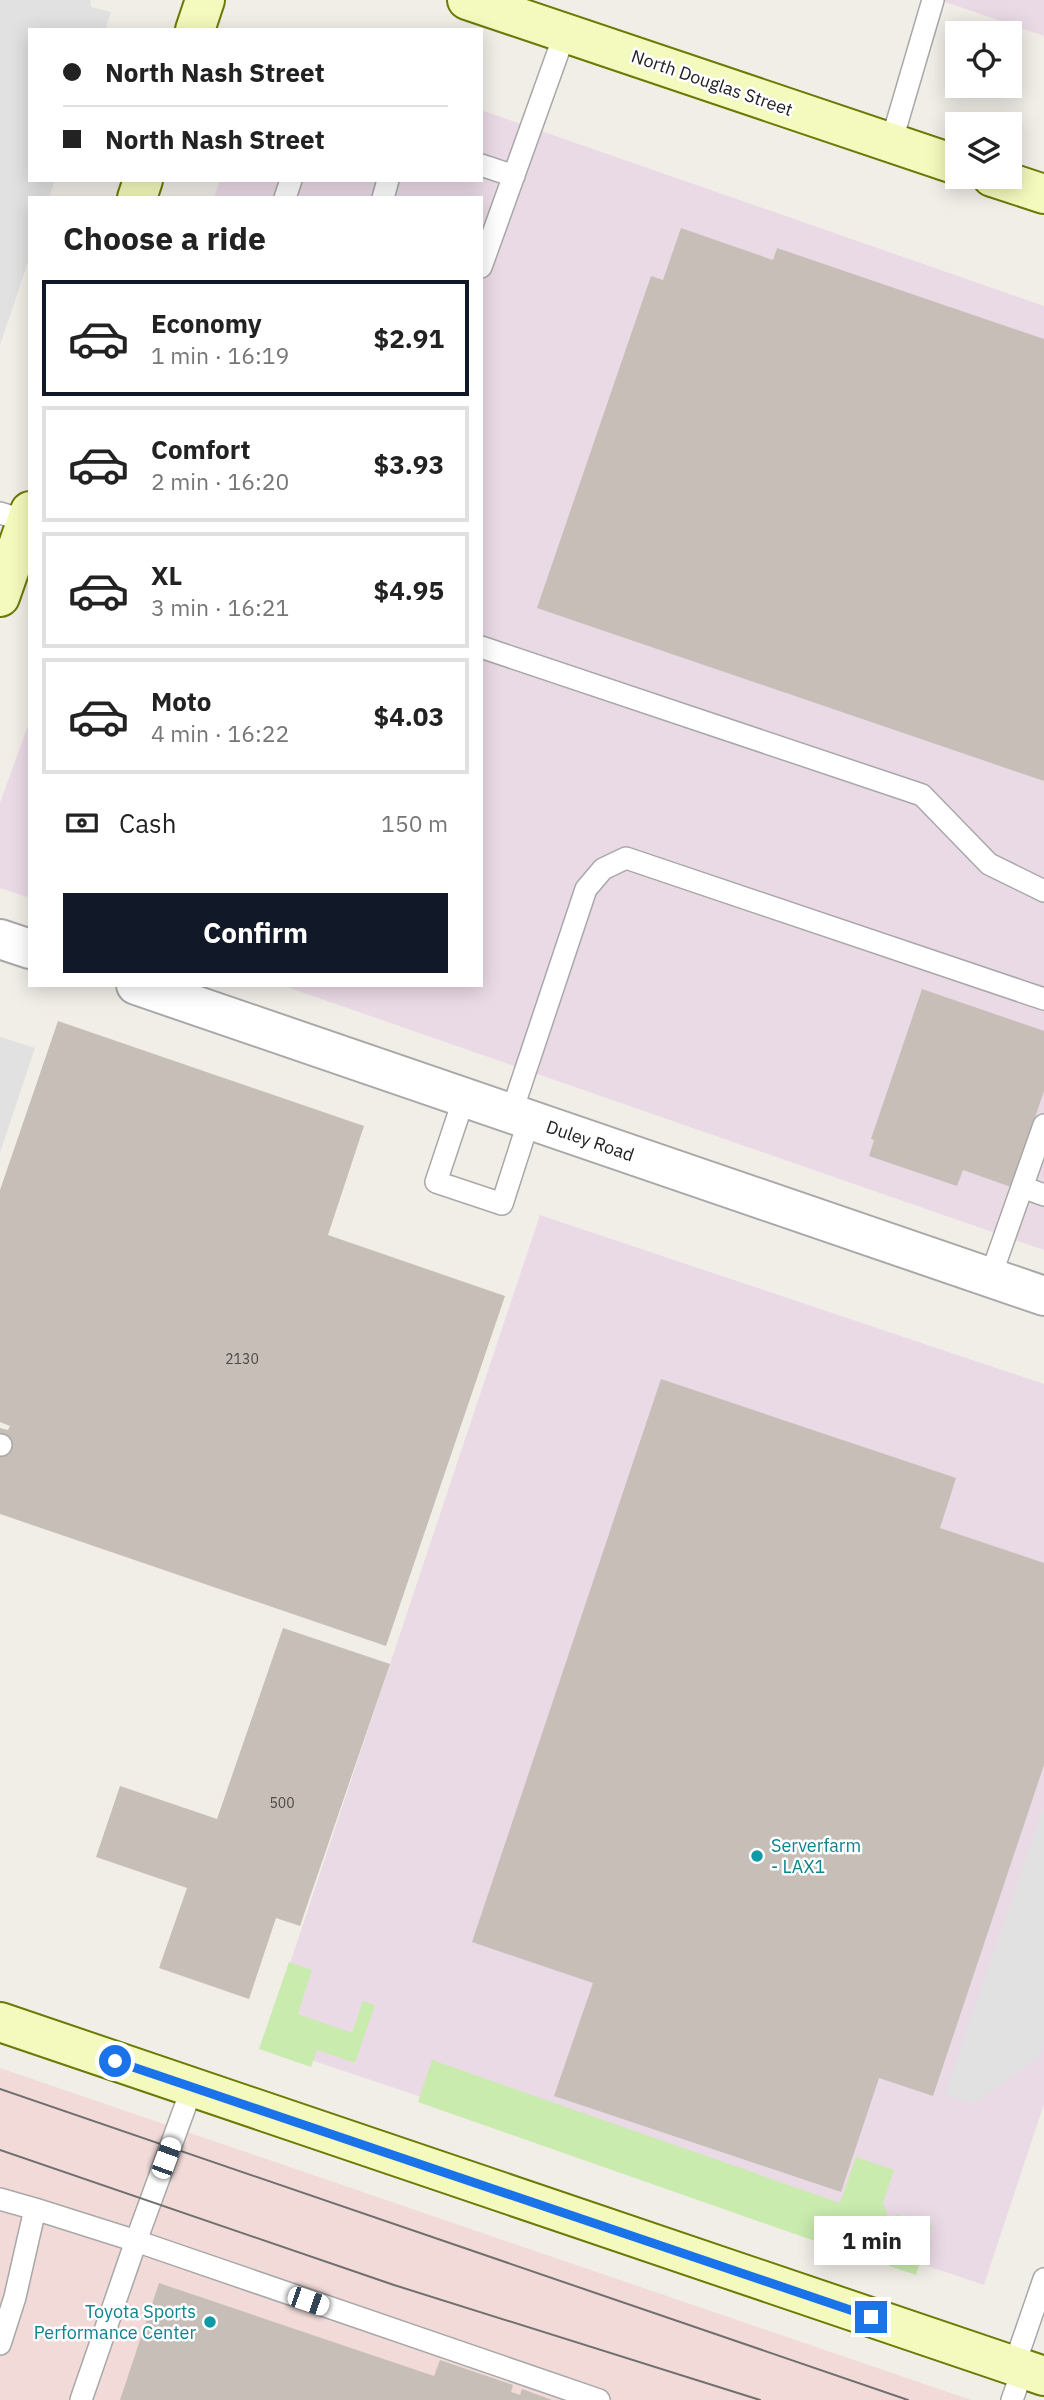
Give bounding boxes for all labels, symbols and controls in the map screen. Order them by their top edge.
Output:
map controls [945,21,1022,189]
button: locate [945,21,1022,98]
street label: North Douglas Street [628,44,796,121]
text: North Nash Street [105,55,325,89]
button: layers [945,112,1022,189]
text: North Nash Street [105,122,325,156]
text: Choose a ride [63,217,266,259]
text: Economy [151,306,262,340]
icon: car [67,307,130,370]
text: $2.91 [374,321,444,355]
text: 1 min · 16:19 [151,340,289,370]
text: Comfort [151,432,250,466]
icon: car [67,433,130,496]
text: $3.93 [374,447,444,481]
text: 2 min · 16:20 [151,466,289,496]
text: XL [151,558,182,592]
icon: car [67,559,130,622]
text: $4.95 [374,573,444,607]
text: 3 min · 16:21 [151,592,289,622]
text: Moto [151,684,211,718]
icon: car [67,685,130,748]
text: $4.03 [374,699,444,733]
text: 4 min · 16:22 [151,718,289,748]
icon: cash [63,804,101,842]
text: Cash [119,806,176,840]
text: 150 m [381,808,448,838]
button: Confirm [63,893,448,973]
street label: Duley Road [543,1115,637,1166]
house number: 2130 [225,1350,259,1368]
house number: 500 [269,1794,295,1812]
place label: Serverfarm - LAX1 [771,1834,861,1878]
marker: Serverfarm - LAX1 [749,1848,765,1864]
route start [99,2045,131,2077]
car [149,2135,184,2181]
callout: 1 min [813,2216,929,2264]
text: 1 min [842,2225,902,2255]
car [285,2284,332,2318]
place label: Toyota Sports Performance Center [34,2300,196,2344]
route end [855,2301,887,2333]
marker: Toyota Sports Performance Center [202,2314,218,2330]

